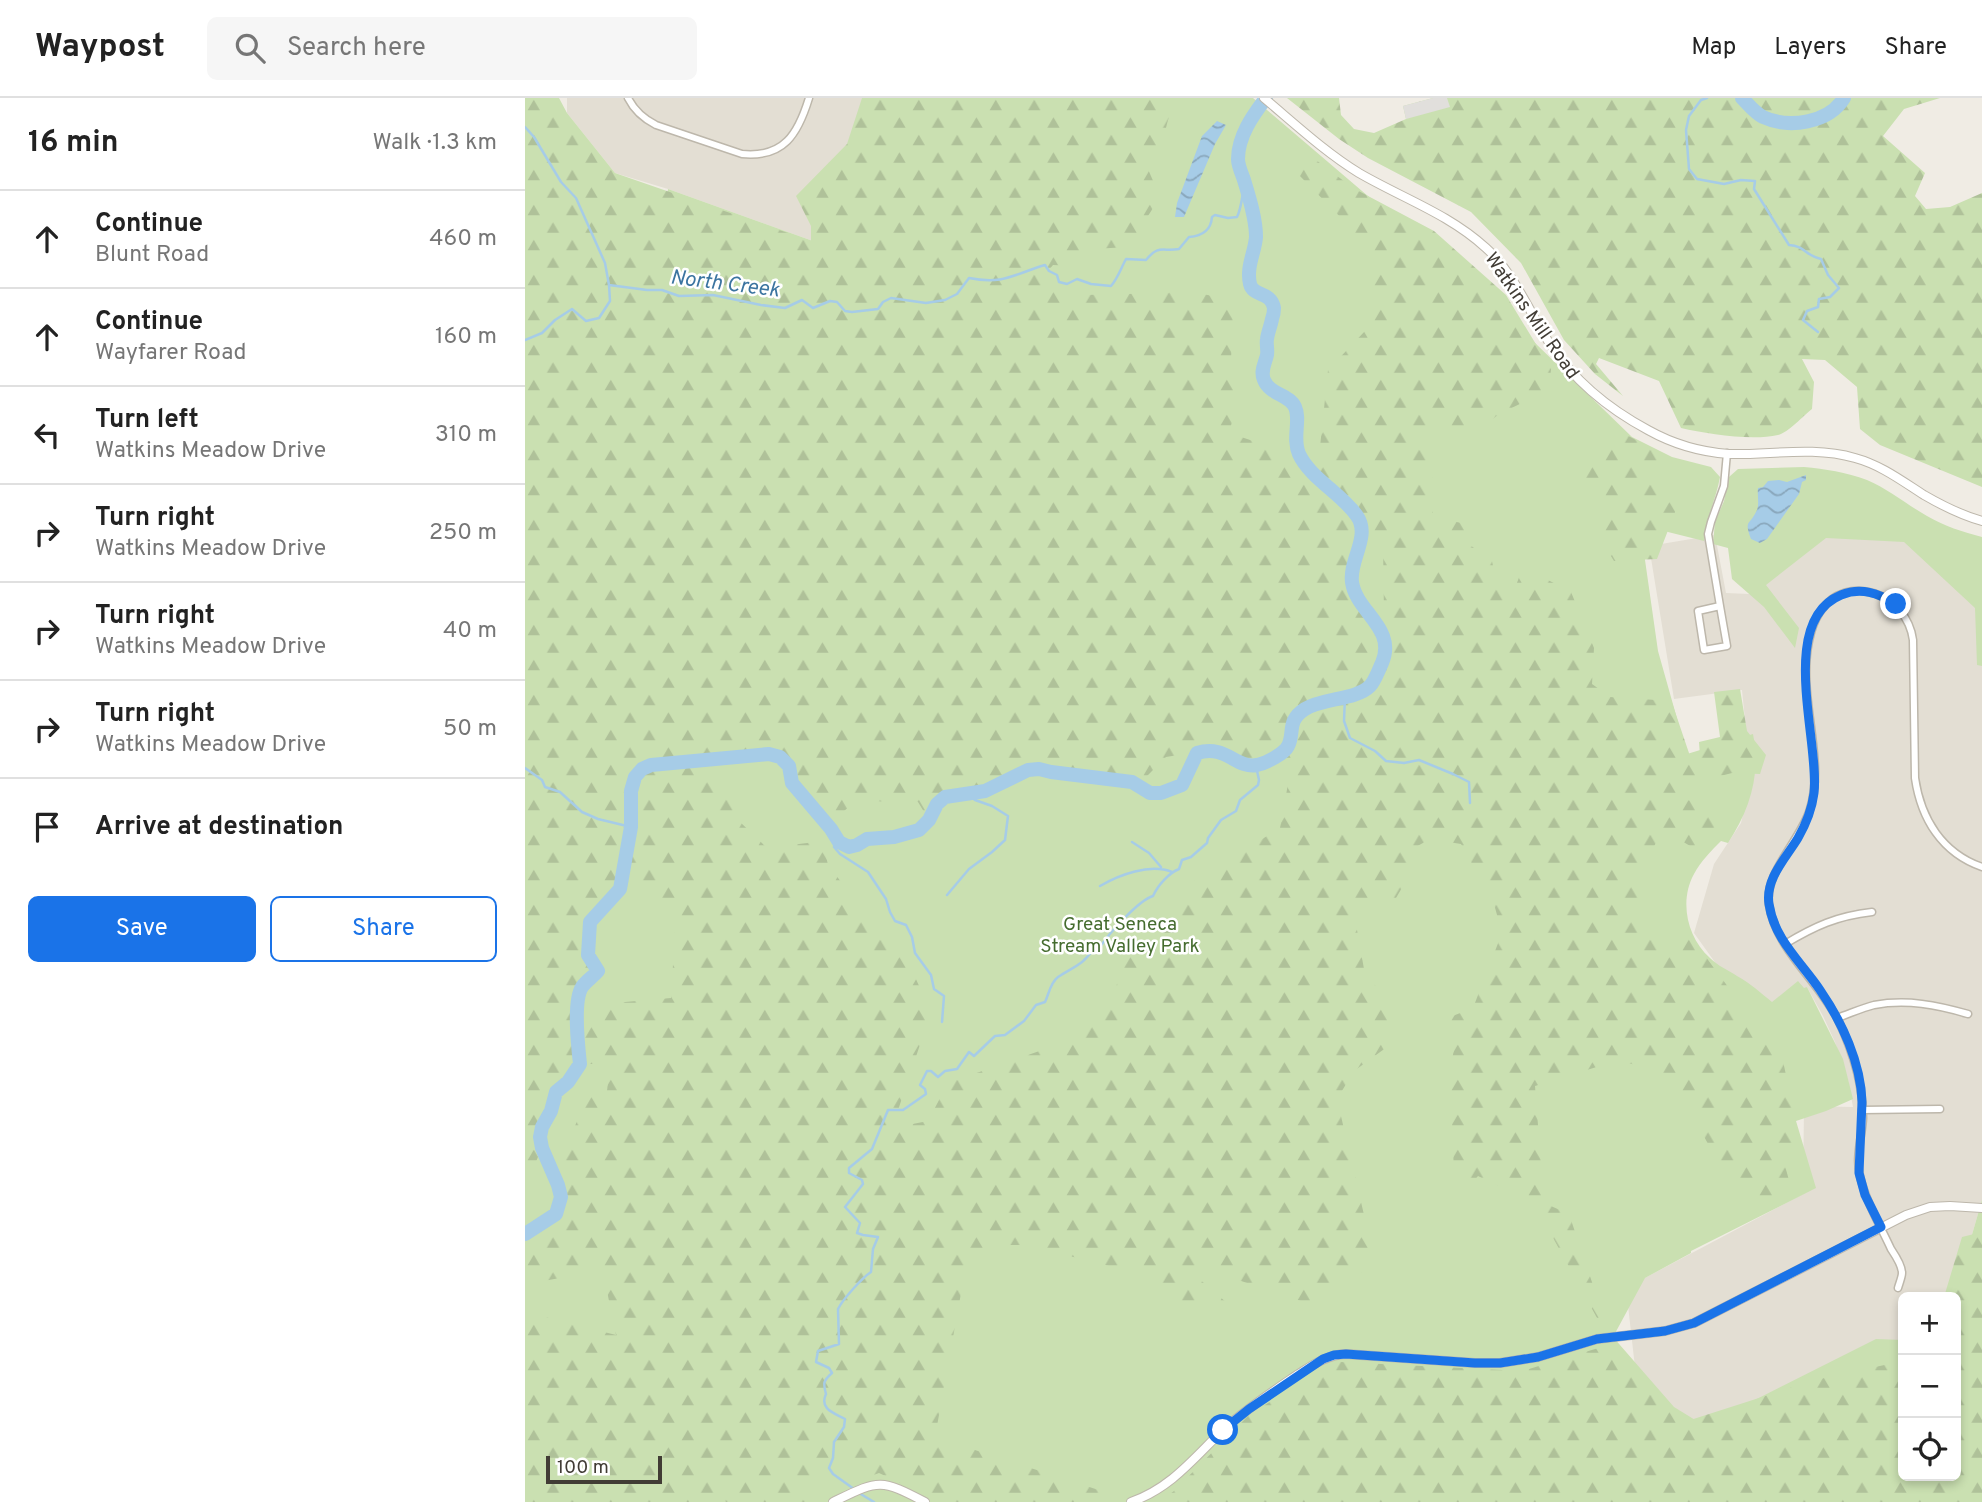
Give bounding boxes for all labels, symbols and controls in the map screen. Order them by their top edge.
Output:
search box [207,17,697,80]
text: Waypost [35,27,165,69]
icon: search [231,29,269,67]
text: Search here [287,32,426,65]
text: Map [1691,33,1736,63]
text: Layers [1774,33,1846,63]
text: Share [1884,33,1947,63]
text: 16 min [28,125,118,162]
text: Walk · 1.3 km [372,129,497,158]
text: Continue [95,208,203,241]
icon: ahead [28,220,66,258]
text: 460 m [429,225,497,254]
text: Blunt Road [95,241,209,270]
street label: Watkins Mill Road [1479,248,1584,384]
water label: North Creek [669,264,781,305]
text: Continue [95,306,203,339]
icon: ahead [28,318,66,356]
text: 160 m [435,323,497,352]
text: Wayfarer Road [95,339,247,368]
text: Turn left [95,404,199,437]
icon: left [28,416,66,454]
text: 310 m [435,421,497,450]
text: Watkins Meadow Drive [95,437,326,466]
text: Turn right [95,502,215,535]
icon: right [28,514,66,552]
text: 250 m [429,519,497,548]
text: Watkins Meadow Drive [95,535,326,564]
route end [1880,588,1911,619]
text: Turn right [95,600,215,633]
icon: right [28,612,66,650]
text: 40 m [443,617,497,646]
text: Watkins Meadow Drive [95,633,326,662]
text: Turn right [95,698,215,731]
icon: right [28,710,66,748]
text: 50 m [443,715,497,744]
text: Watkins Meadow Drive [95,731,326,760]
icon: arrive [28,808,66,846]
text: Arrive at destination [95,811,343,844]
button: Save [28,896,256,962]
button: Share [270,896,497,962]
park label: Great Seneca Stream Valley Park [1040,913,1200,959]
map controls [1898,1292,1961,1481]
button: + [1898,1292,1961,1355]
button: − [1898,1355,1961,1418]
route start [1207,1414,1238,1445]
button: locate [1898,1418,1961,1481]
scale bar [546,1453,661,1485]
text: 100 m [557,1456,609,1480]

